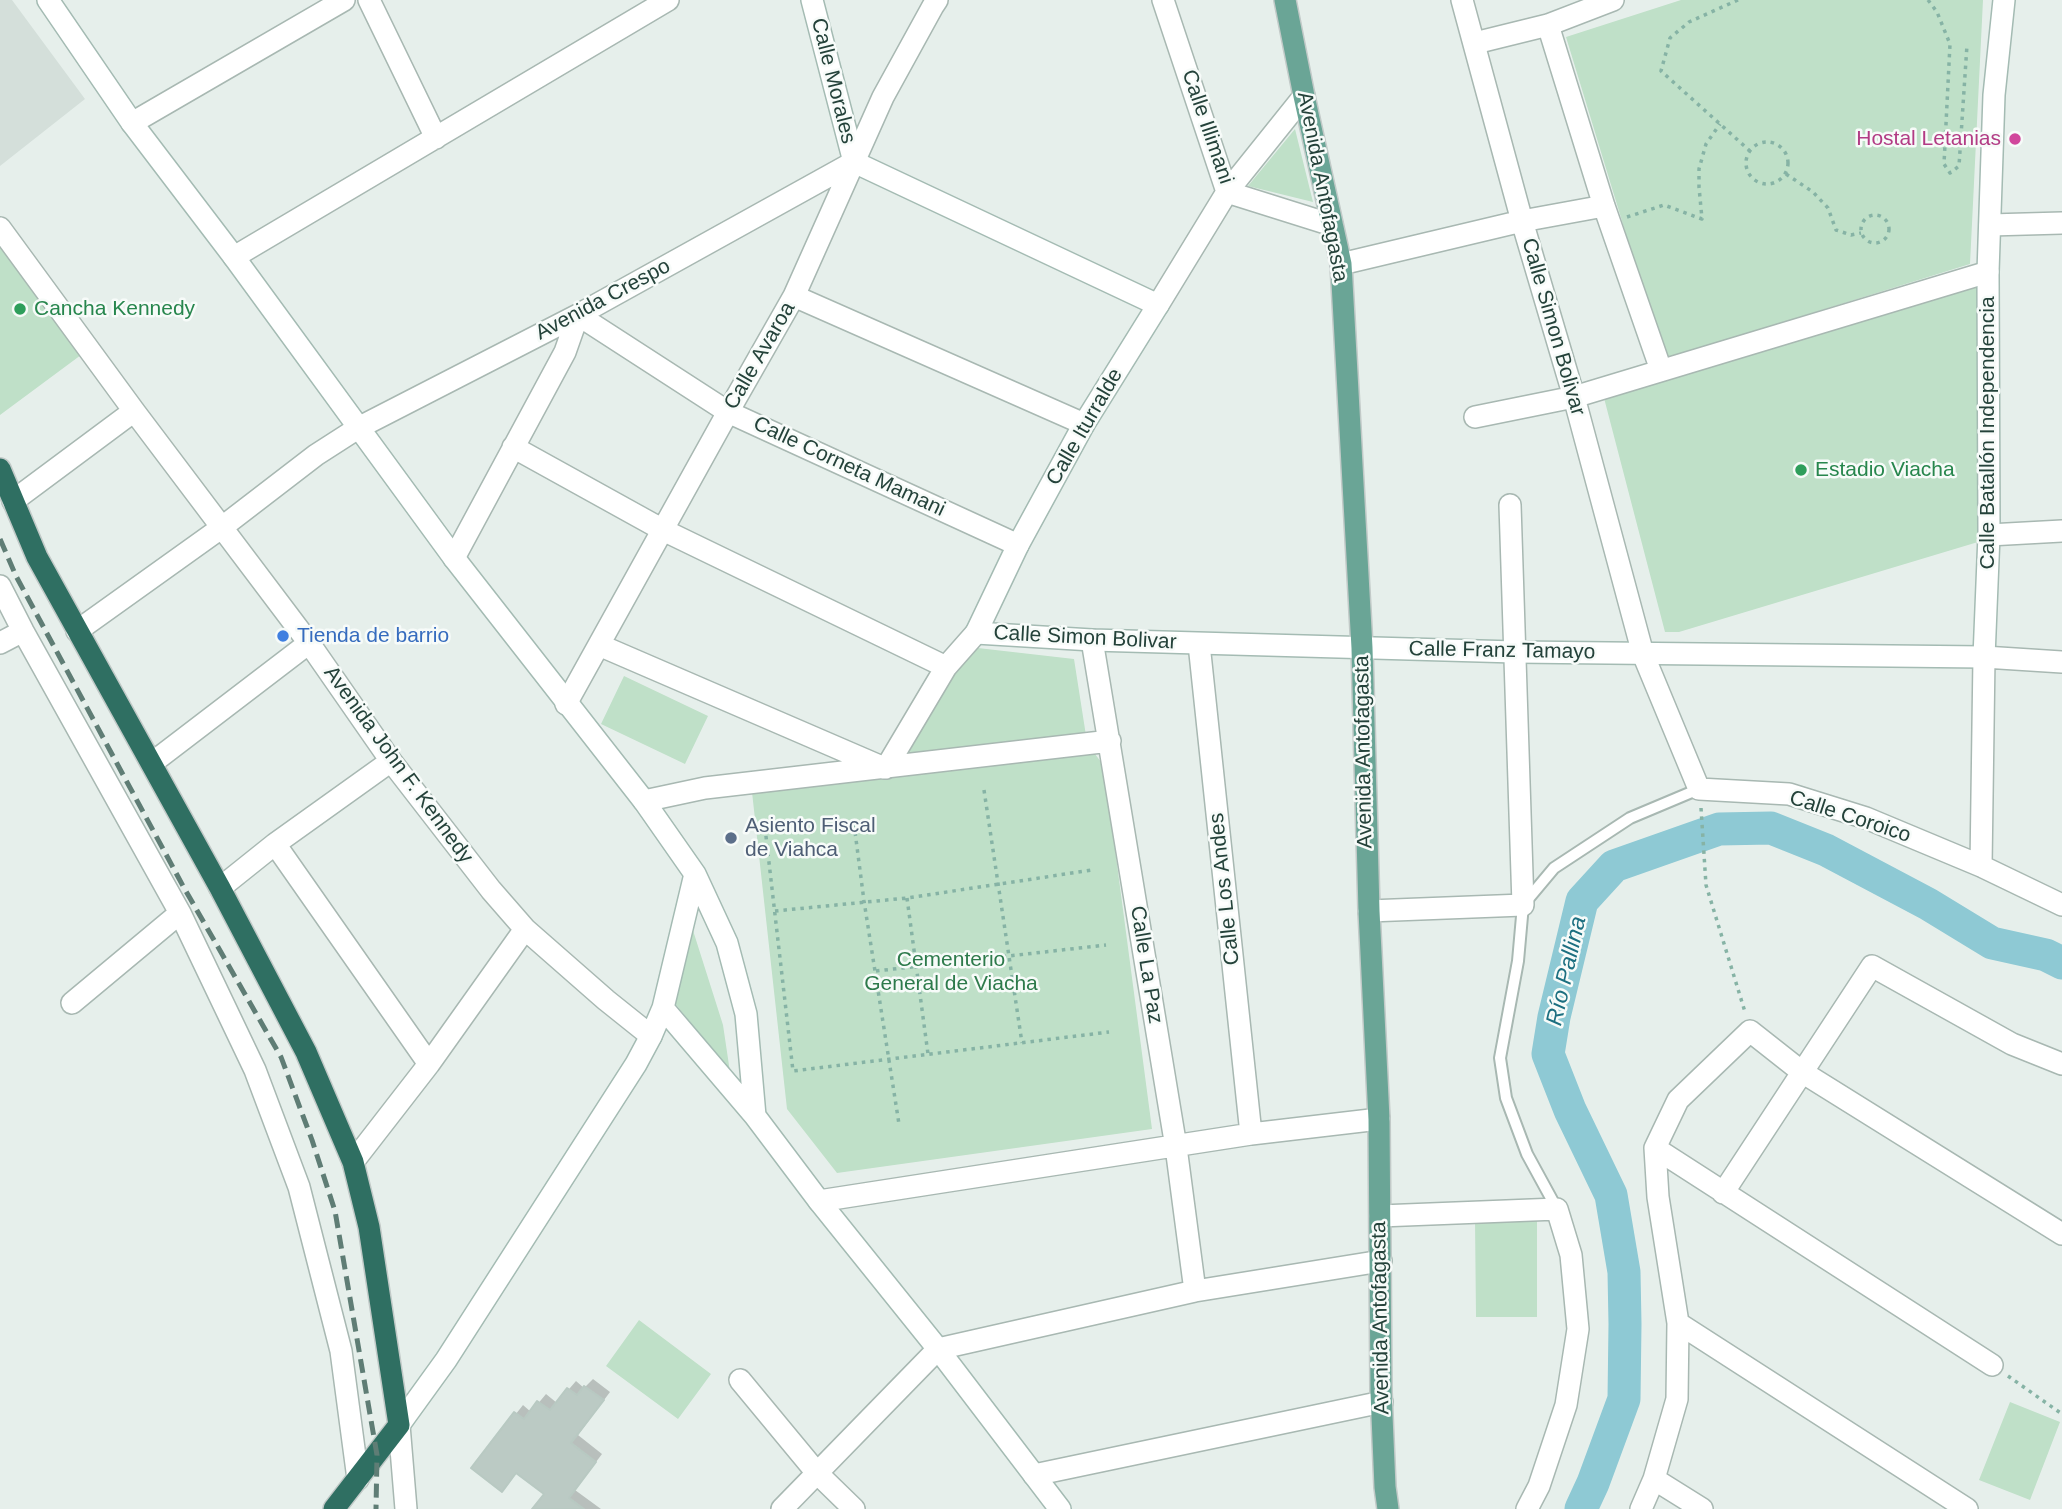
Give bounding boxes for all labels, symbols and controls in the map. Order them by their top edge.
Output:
street label: Calle Morales [805,16,861,146]
street label: Calle Illimani [1176,67,1238,187]
street label: Avenida Antofagasta [1291,90,1353,284]
place label: Hostal Letanias [1856,126,2001,152]
marker: Hostal Letanias [2007,131,2023,147]
street label: Calle Simon Bolivar [1516,235,1590,419]
street label: Avenida Crespo [531,254,675,346]
place label: Cancha Kennedy [34,296,195,322]
street label: Calle Batallón Independencia [1975,296,2001,570]
street label: Calle Avaroa [719,298,801,414]
marker: Cancha Kennedy [12,301,28,317]
street label: Calle Iturralde [1041,364,1129,490]
street label: Calle Corneta Mamani [749,411,949,523]
place label: Estadio Viacha [1815,457,1955,483]
marker: Estadio Viacha [1793,462,1809,478]
street label: Calle Simon Bolivar [993,621,1177,655]
place label: Tienda de barrio [297,623,449,649]
marker: Tienda de barrio [275,628,291,644]
street label: Calle Franz Tamayo [1408,637,1596,665]
street label: Avenida Antofagasta [1350,655,1378,849]
street label: Avenida John F. Kennedy [318,661,478,869]
street label: Calle Coroico [1786,786,1914,848]
street label: Calle Los Andes [1204,812,1246,966]
place label: Asiento Fiscal de Viahca [745,813,876,863]
marker: Asiento Fiscal de Viahca [723,830,739,846]
street label: Calle La Paz [1124,904,1168,1026]
water label: Río Pallina [1541,914,1593,1028]
park label: Cementerio General de Viacha [864,947,1038,997]
street label: Avenida Antofagasta [1367,1221,1395,1415]

